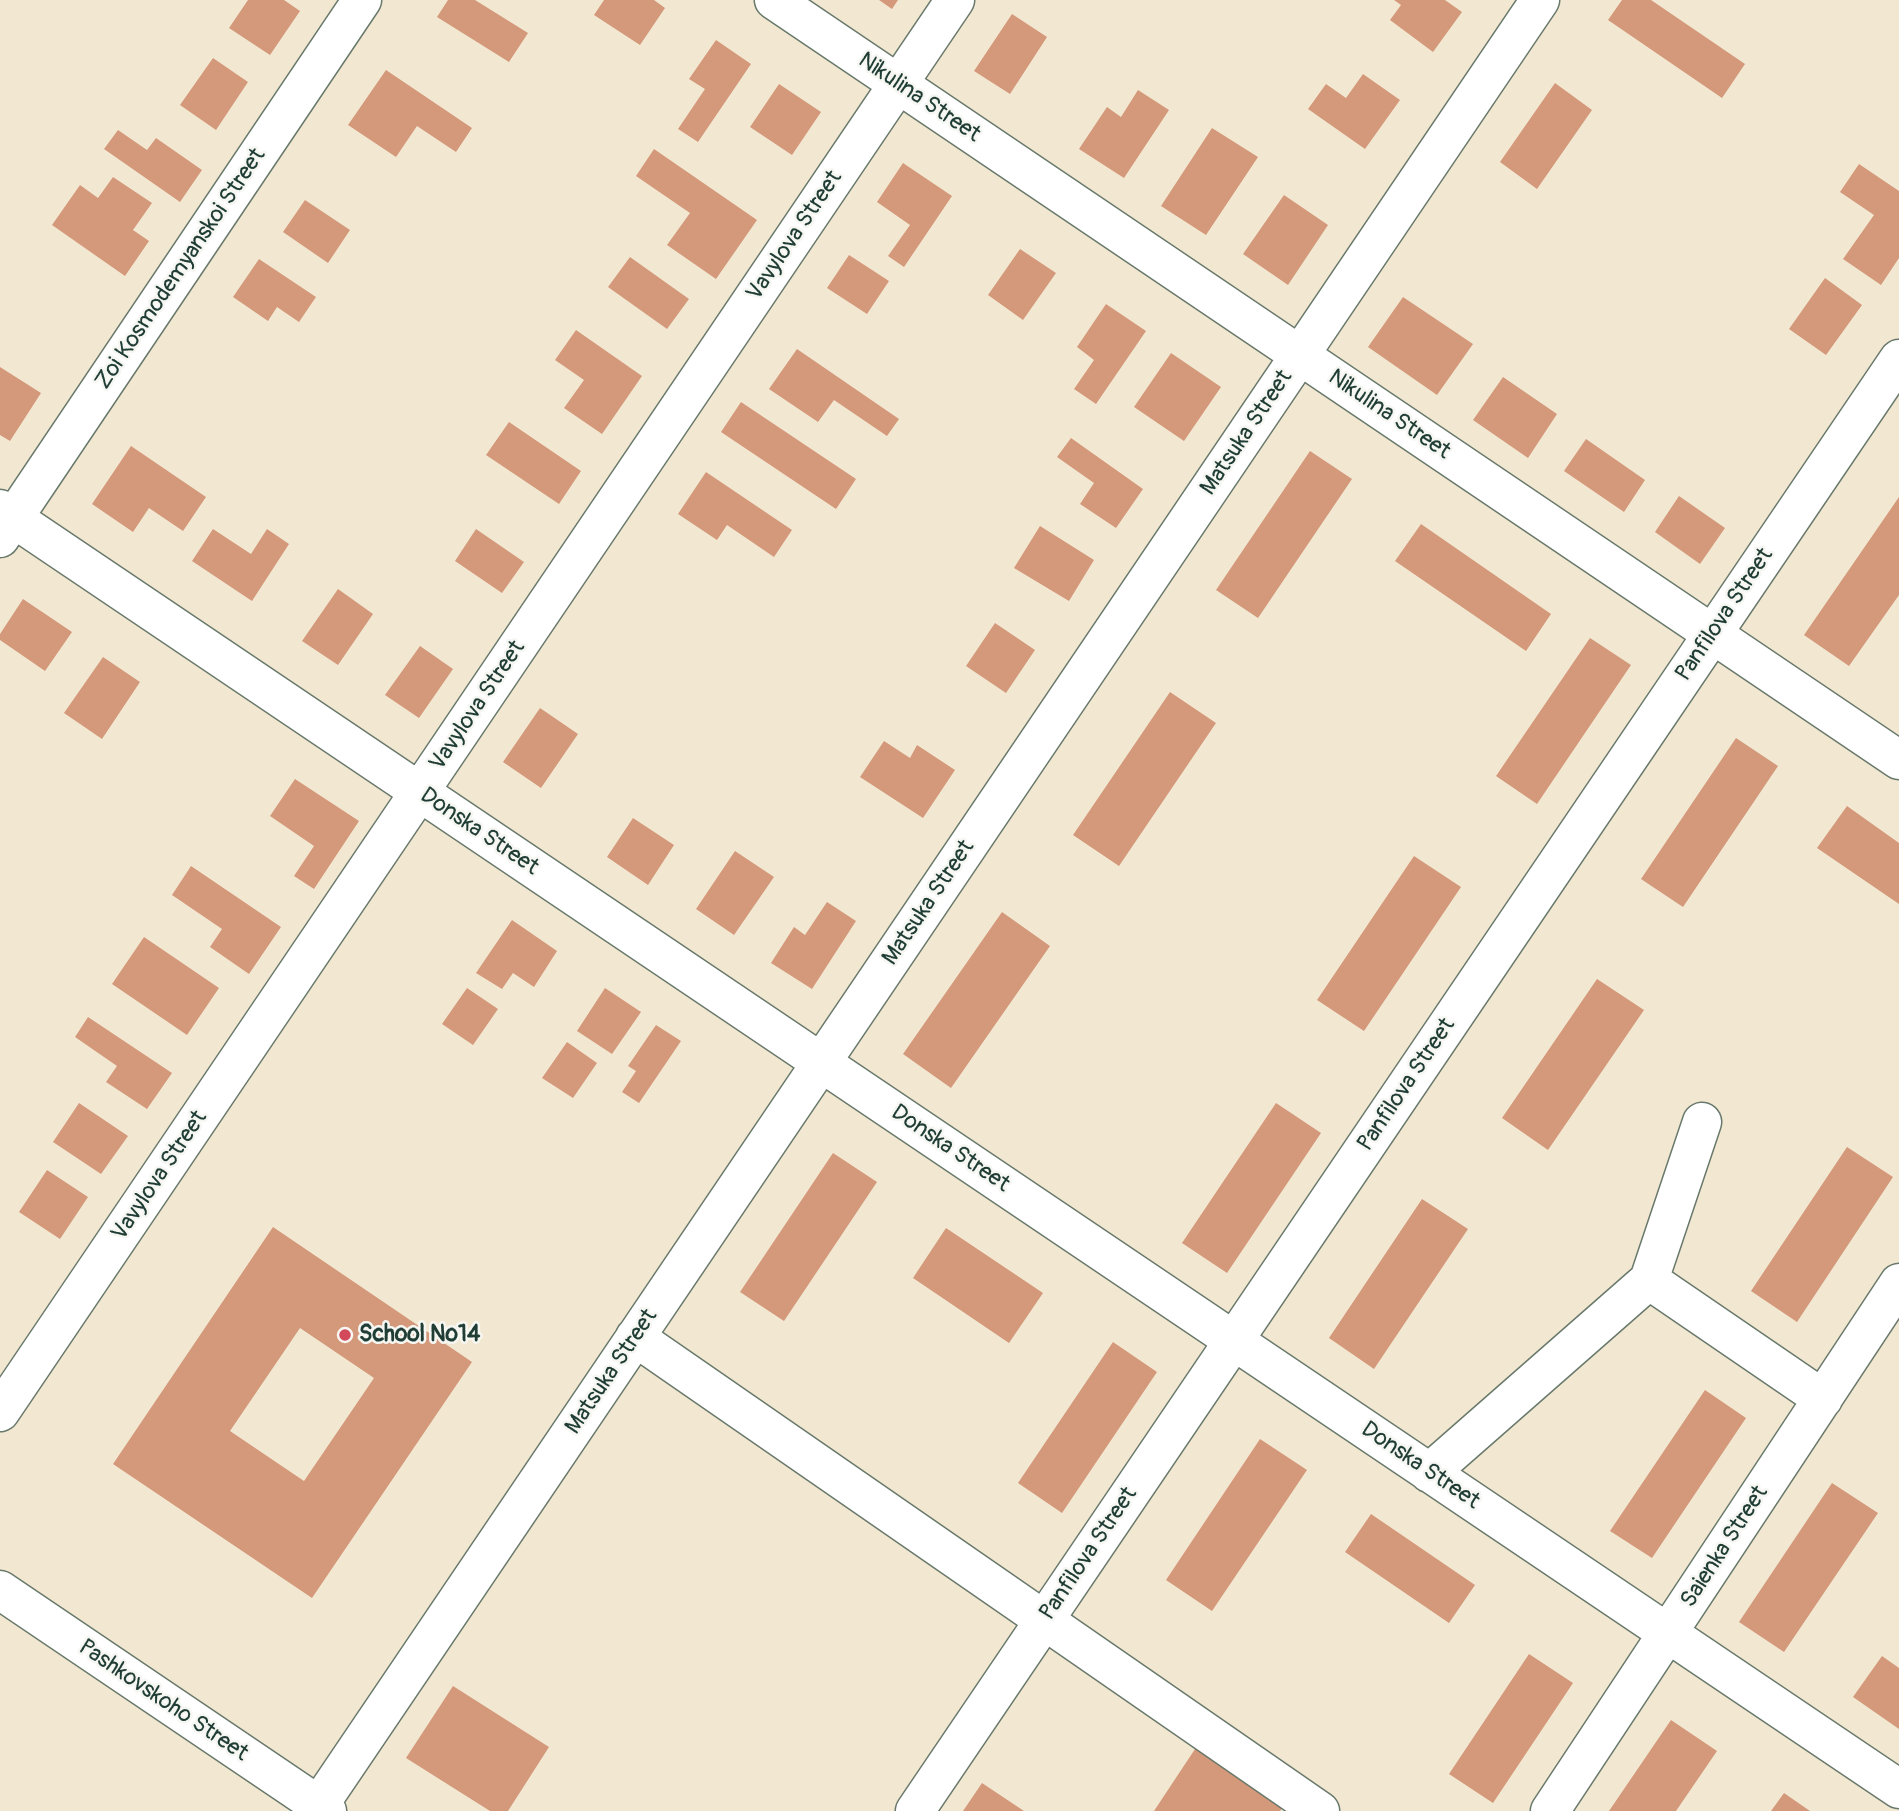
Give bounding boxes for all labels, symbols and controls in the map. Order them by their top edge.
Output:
street label: Nikulina Street [853,47,985,149]
street label: Zoi Kosmodemyanskoi Street [90,143,272,395]
street label: Vavylova Street [741,166,849,306]
street label: Nikulina Street [1323,364,1455,466]
street label: Matsuka Street [1195,365,1299,501]
street label: Panfilova Street [1670,543,1780,687]
street label: Vavylova Street [424,636,532,776]
street label: Donska Street [414,782,544,882]
street label: Matsuka Street [877,835,981,971]
street label: Panfilova Street [1352,1013,1462,1157]
street label: Donska Street [885,1099,1015,1199]
street label: Vavylova Street [106,1106,214,1246]
street label: Matsuka Street [560,1304,664,1440]
place label: School №14 [359,1321,480,1349]
marker: School №14 [337,1327,353,1343]
street label: Donska Street [1355,1416,1485,1516]
street label: Saienka Street [1675,1481,1775,1613]
street label: Panfilova Street [1034,1482,1144,1626]
street label: Pashkovskoho Street [73,1634,253,1768]

